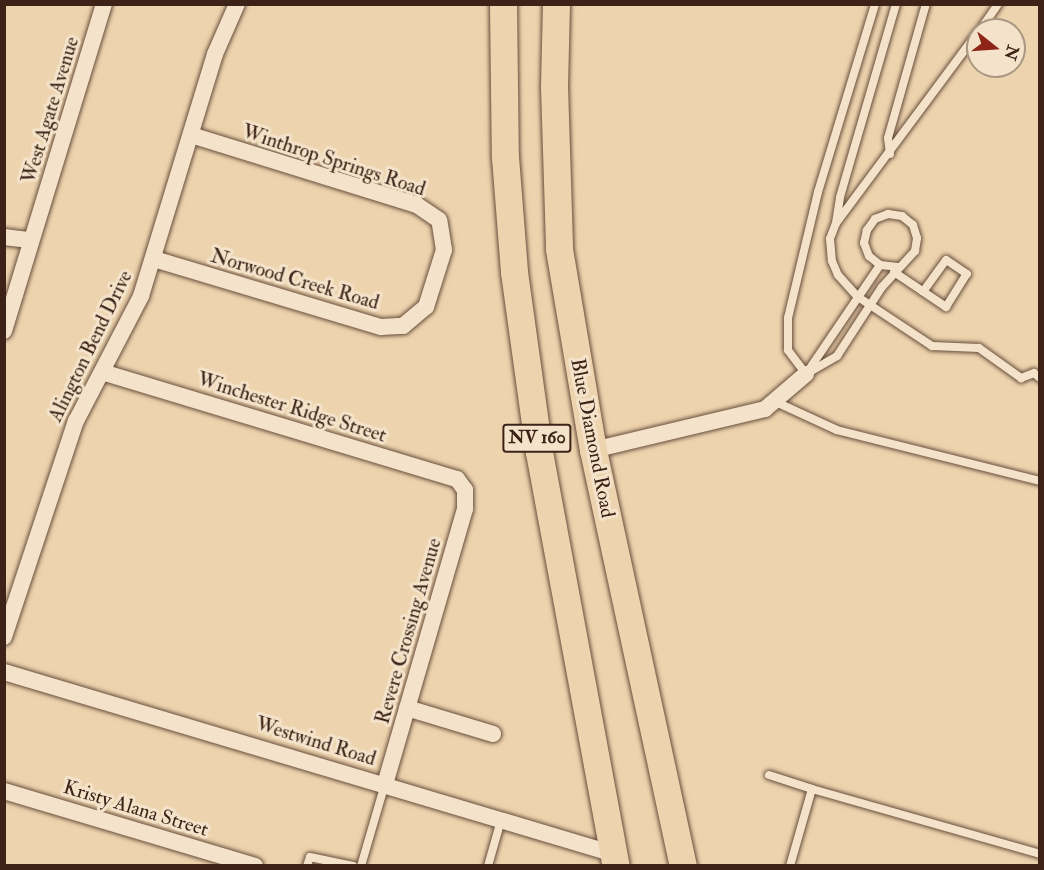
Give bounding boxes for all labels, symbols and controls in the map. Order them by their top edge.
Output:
north arrow [966,18,1026,78]
street label: West Agate Avenue [16,34,84,186]
text: N [1000,43,1023,62]
street label: Winthrop Springs Road [239,119,429,201]
street label: Norwood Creek Road [208,243,382,315]
street label: Alington Bend Drive [43,266,137,426]
street label: Blue Diamond Road [566,356,620,520]
street label: Winchester Ridge Street [195,367,389,447]
road number: NV 160 [501,423,573,453]
street label: Revere Crossing Avenue [370,535,446,727]
street label: Westwind Road [253,711,379,771]
street label: Kristy Alana Street [61,775,211,841]

